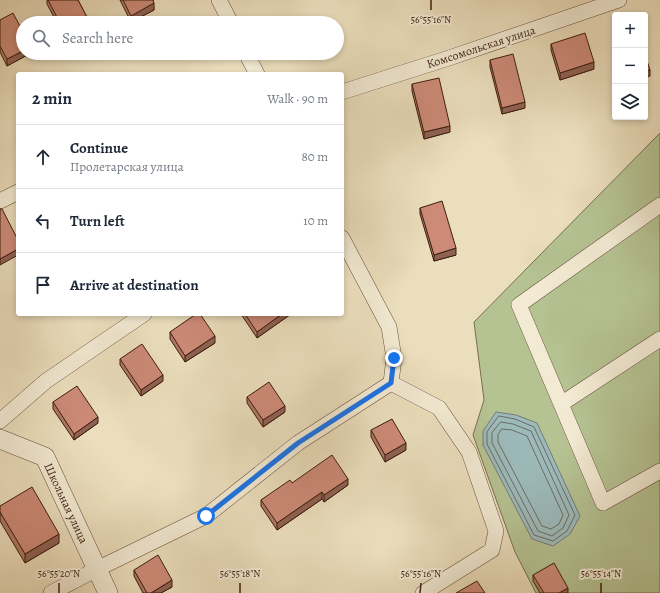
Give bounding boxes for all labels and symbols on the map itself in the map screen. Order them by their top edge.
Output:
text: 56°55'16"N [411,13,451,26]
street label: Комсомольская улица [425,22,538,72]
route end [385,349,403,367]
street label: Школьная улица [40,460,92,546]
route start [197,507,215,525]
text: 56°55'20"N [38,567,80,580]
text: 56°55'18"N [220,567,260,580]
text: 56°55'16"N [401,567,441,580]
text: 56°55'14"N [581,567,621,580]

